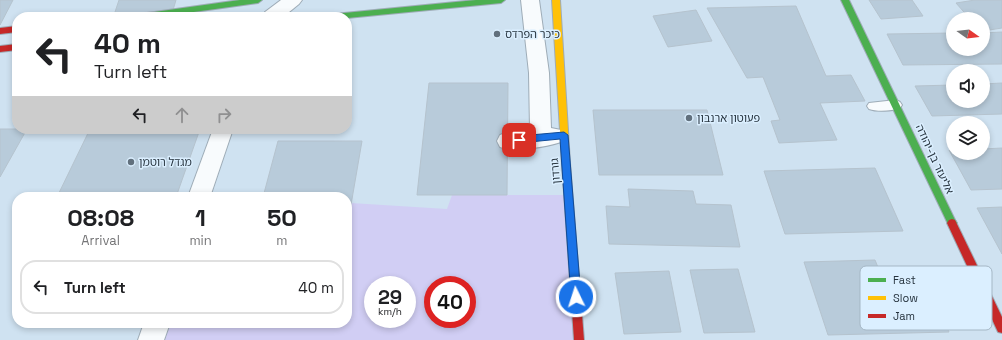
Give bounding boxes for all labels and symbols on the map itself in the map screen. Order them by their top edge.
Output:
north arrow [946,12,990,56]
place label: כיכר הפרדס [505,27,560,41]
marker: כיכר הפרדס [492,29,502,39]
place label: פעוטון ארנבון [697,111,760,125]
marker: פעוטון ארנבון [684,113,694,123]
street label: אליעזר בן-יהודה [913,122,957,196]
pin [502,123,536,157]
place label: מגדל רוטמן [139,155,192,169]
marker: מגדל רוטמן [126,157,136,167]
street label: גורדון [547,158,563,184]
legend [860,266,992,330]
text: Fast [893,273,916,287]
speed limit sign: 40 [424,276,476,328]
position arrow [555,276,597,318]
text: Slow [893,291,918,305]
text: Jam [893,309,915,323]

